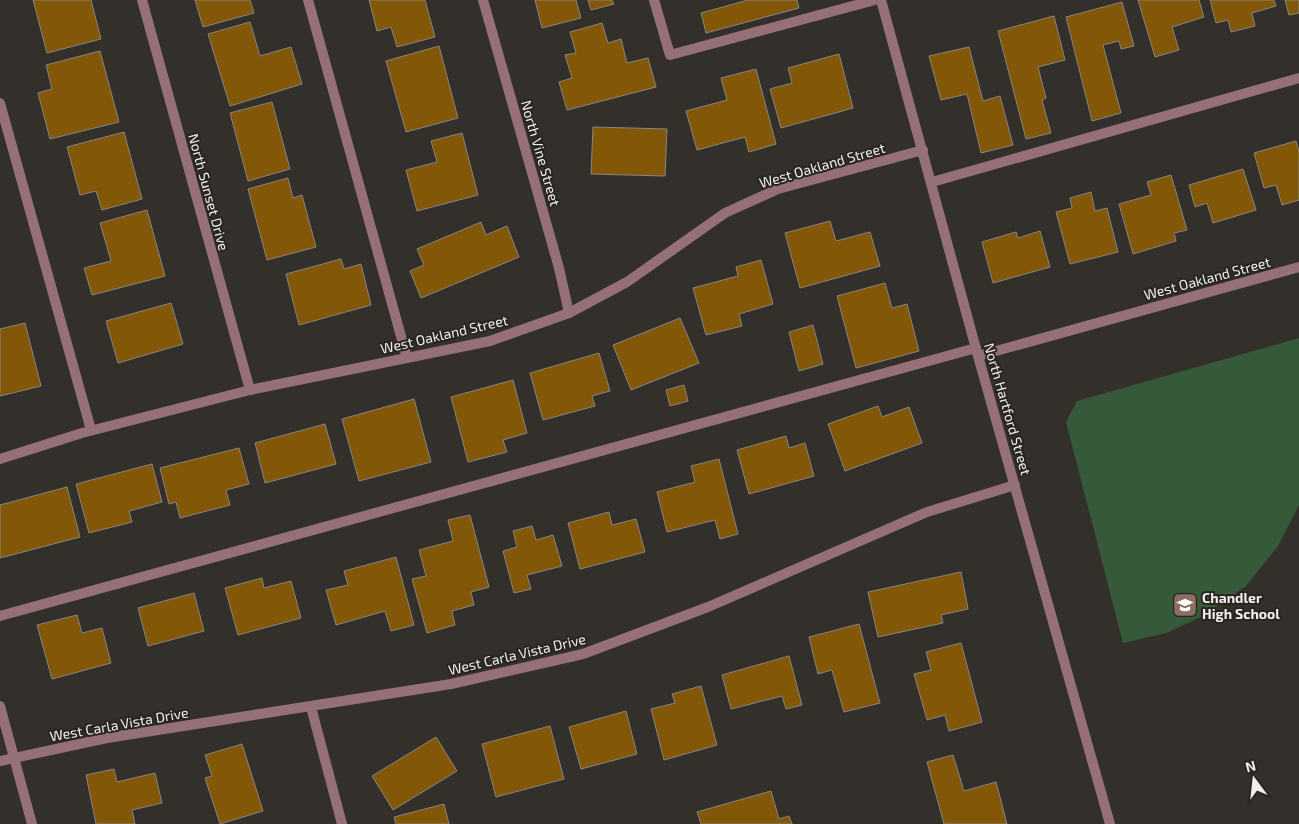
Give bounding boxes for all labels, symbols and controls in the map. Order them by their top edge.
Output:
street label: North Vine Street [518,98,564,208]
street label: North Sunset Drive [185,132,233,252]
street label: West Oakland Street [757,139,887,191]
street label: West Oakland Street [1142,253,1272,303]
street label: West Oakland Street [379,311,509,357]
street label: North Hartford Street [981,341,1035,477]
place label: Chandler High School [1202,589,1280,622]
school or university icon: Chandler High School [1172,592,1198,618]
street label: West Carla Vista Drive [447,630,587,678]
street label: West Carla Vista Drive [48,703,190,745]
north arrow [1229,754,1279,804]
text: N [1243,756,1258,775]

